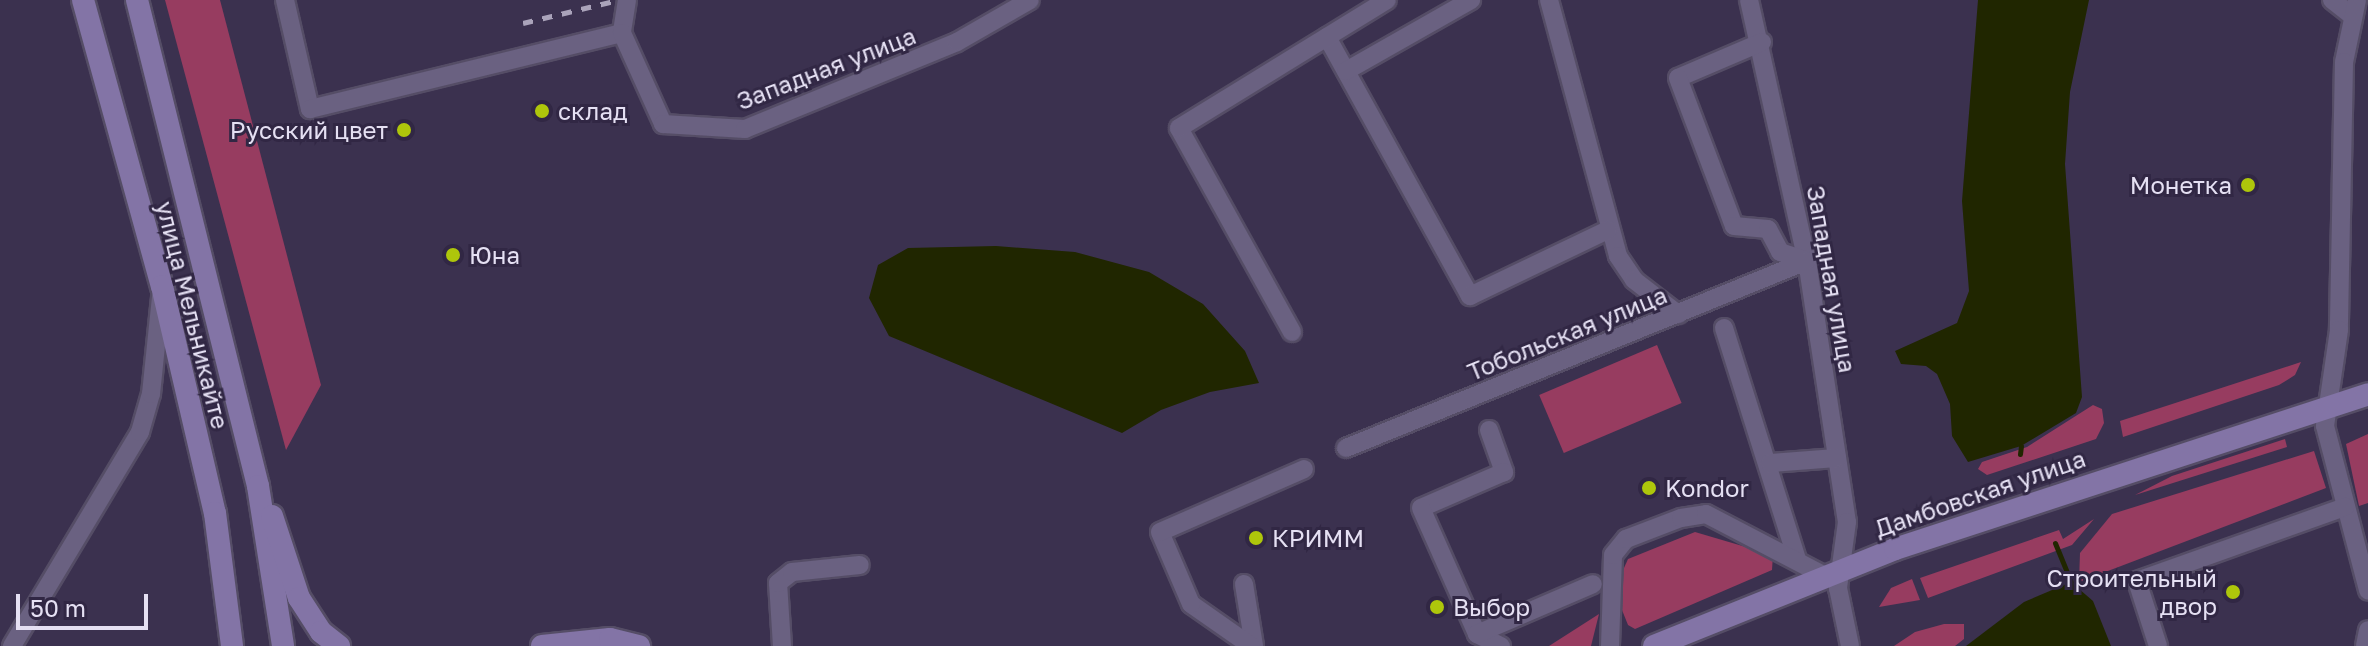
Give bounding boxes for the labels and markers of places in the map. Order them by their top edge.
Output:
place label: склад [558,97,627,125]
marker: склад [533,102,551,120]
place label: Русский цвет [230,116,388,144]
marker: Русский цвет [395,121,413,139]
place label: Монетка [2130,171,2232,199]
marker: Монетка [2239,176,2257,194]
place label: Юна [469,241,520,269]
marker: Юна [444,246,462,264]
place label: Kondor [1665,474,1749,502]
marker: Kondor [1640,479,1658,497]
place label: КРИММ [1272,524,1364,552]
marker: КРИММ [1247,529,1265,547]
place label: Строительный двор [2046,564,2217,620]
marker: Строительный двор [2224,583,2242,601]
place label: Выбор [1453,593,1530,621]
marker: Выбор [1428,598,1446,616]

